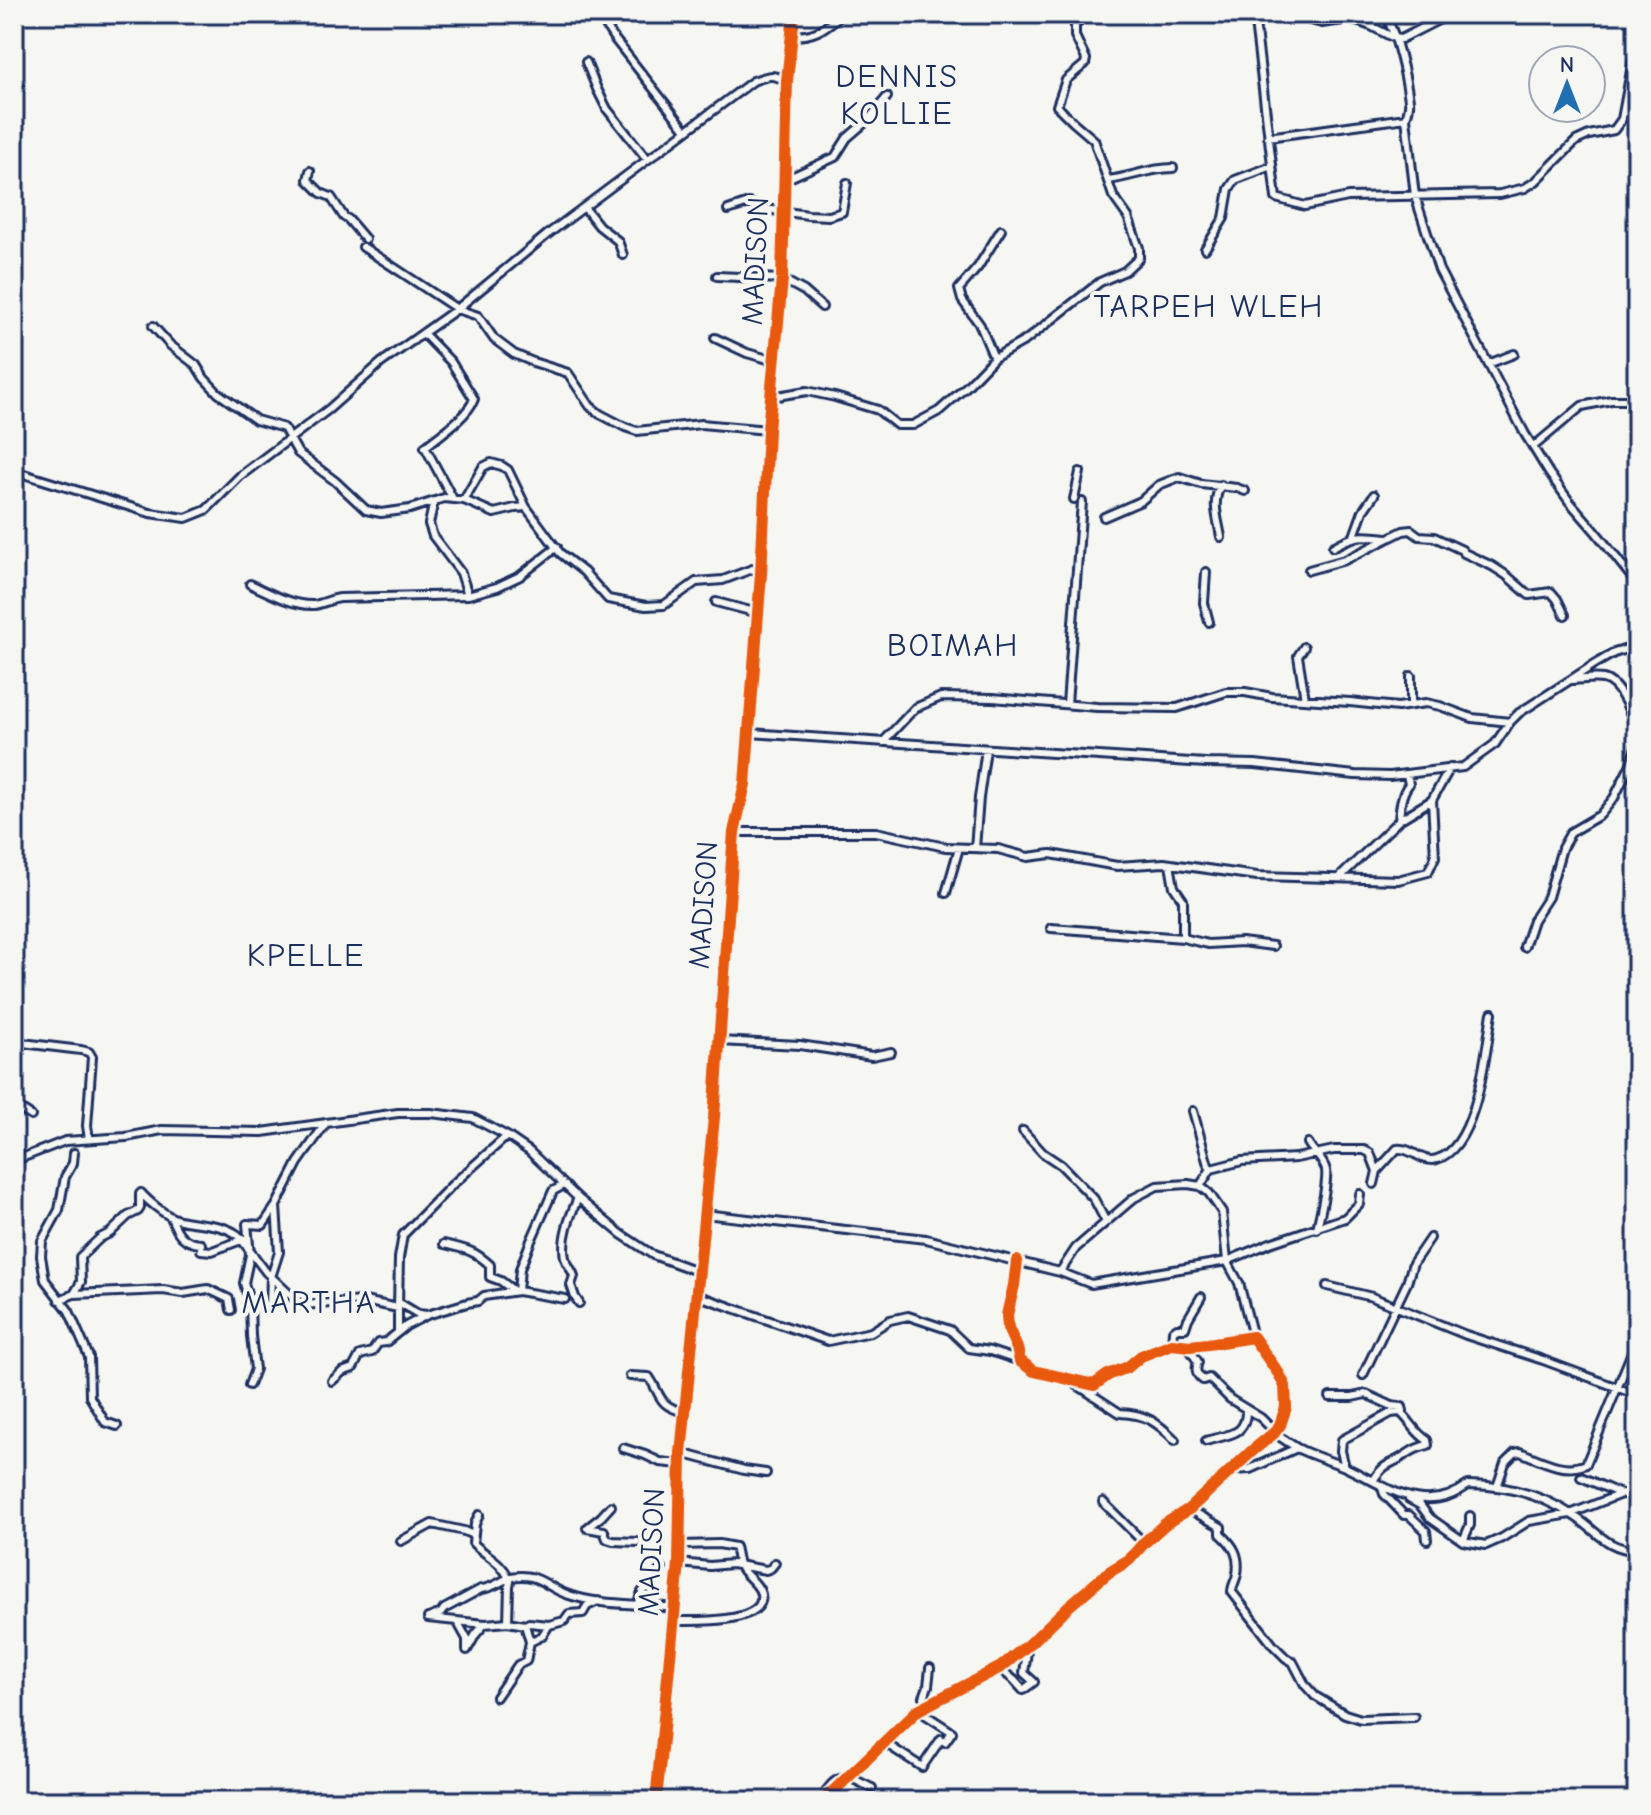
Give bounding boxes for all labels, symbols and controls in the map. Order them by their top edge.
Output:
north arrow [1527,44,1607,124]
text: N [1560,52,1574,78]
district label: DENNIS KOLLIE [835,58,959,132]
street label: MADISON [735,196,776,326]
district label: TARPEH WLEH [1094,288,1324,325]
district label: BOIMAH [887,627,1019,664]
street label: MADISON [682,840,725,970]
district label: KPELLE [247,937,365,974]
district label: MARTHA [242,1284,376,1321]
street label: MADISON [631,1487,672,1617]

